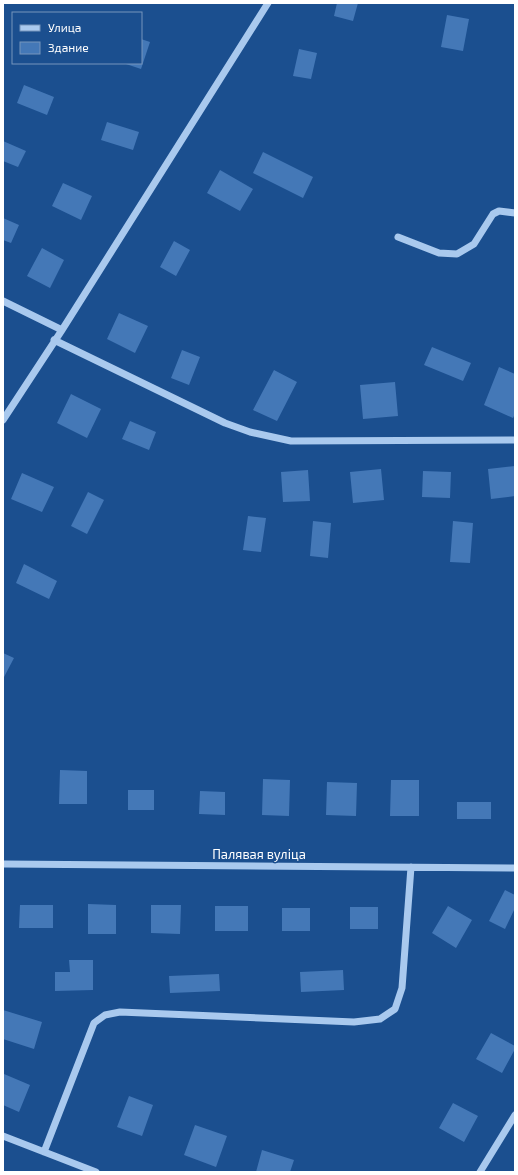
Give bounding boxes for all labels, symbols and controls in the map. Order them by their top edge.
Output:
legend [12,12,142,64]
text: Улица [48,20,81,34]
text: Здание [48,40,89,54]
street label: Палявая вуліца [212,846,306,862]

